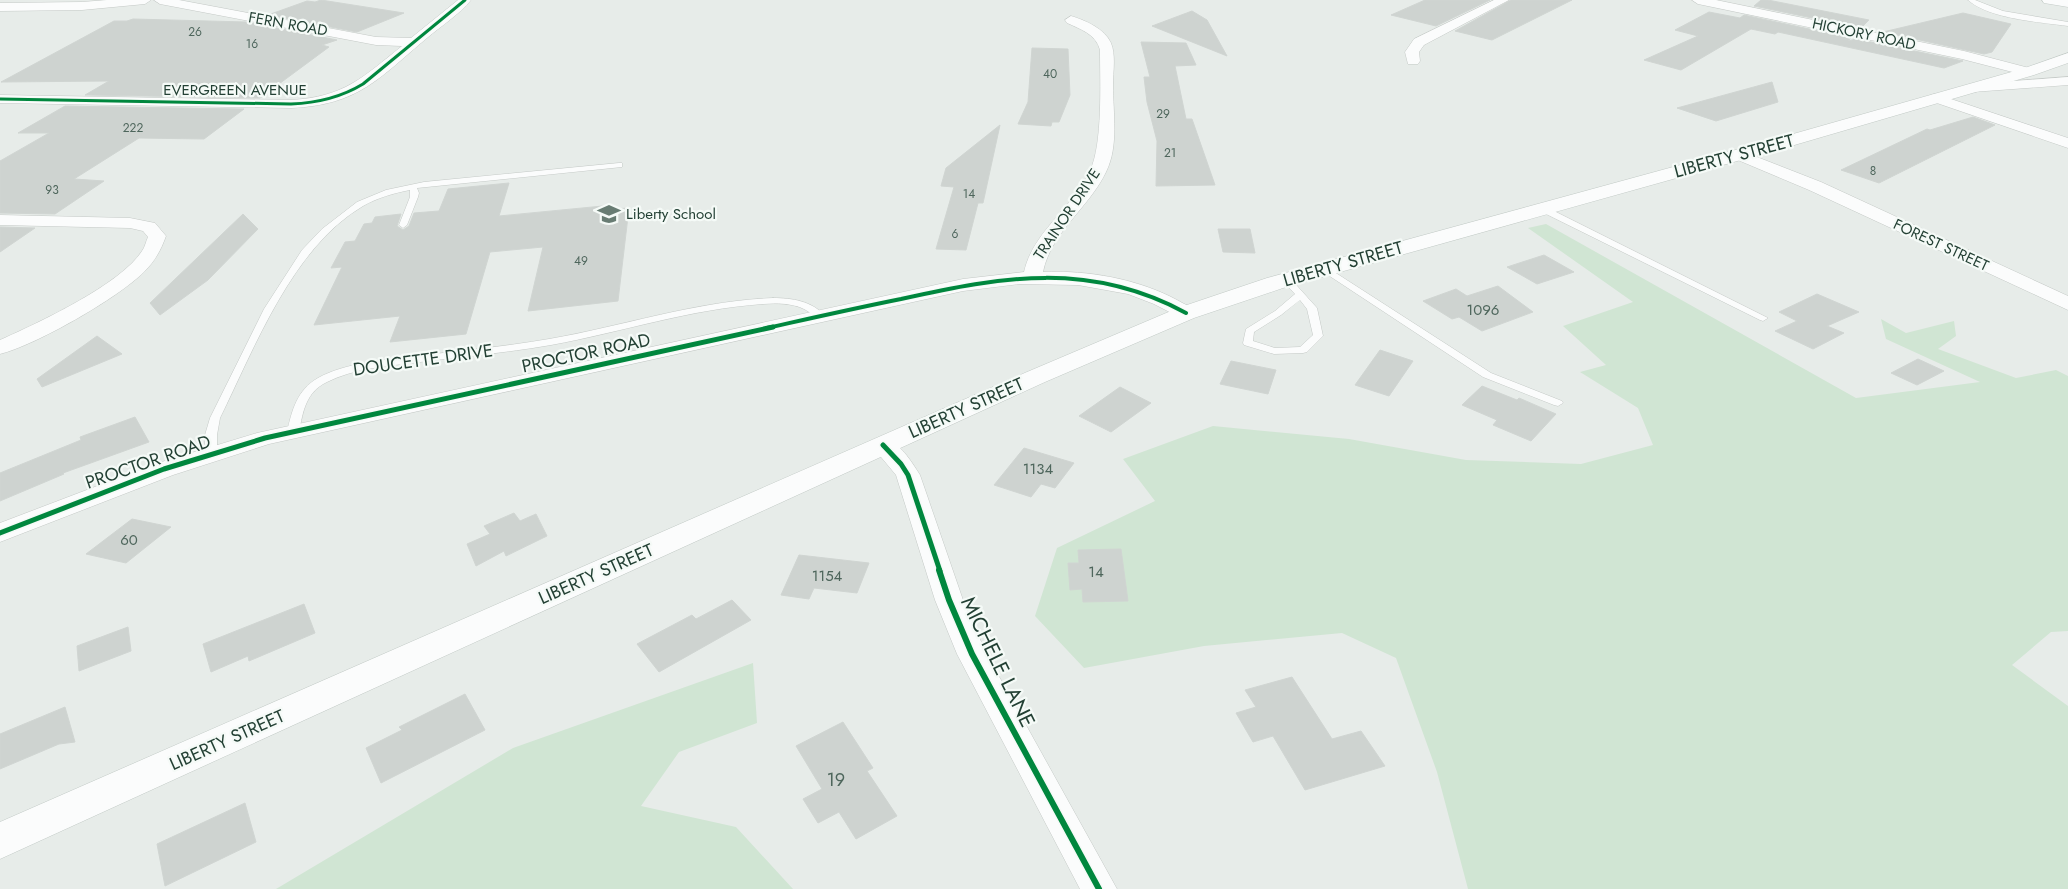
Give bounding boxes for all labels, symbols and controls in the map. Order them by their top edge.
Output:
street label: FERN ROAD [247,6,329,42]
street label: HICKORY ROAD [1810,12,1918,56]
house number: 26 [188,23,202,41]
house number: 16 [246,35,258,53]
house number: 40 [1043,65,1057,83]
street label: EVERGREEN AVENUE [163,79,307,101]
house number: 29 [1156,105,1170,123]
house number: 222 [123,119,143,137]
street label: LIBERTY STREET [1671,127,1798,185]
house number: 21 [1164,144,1176,162]
house number: 8 [1870,162,1876,180]
street label: TRAINOR DRIVE [1028,164,1106,264]
house number: 93 [45,181,59,199]
house number: 14 [963,185,975,203]
school or university icon: Liberty School [596,201,622,227]
place label: Liberty School [626,203,716,225]
street label: FOREST STREET [1890,213,1992,277]
house number: 6 [952,225,959,243]
street label: LIBERTY STREET [1280,234,1407,294]
house number: 49 [574,252,588,270]
house number: 1096 [1466,299,1500,321]
street label: PROCTOR ROAD [519,327,653,379]
street label: DOUCETTE DRIVE [351,337,495,383]
street label: LIBERTY STREET [904,371,1028,445]
street label: PROCTOR ROAD [82,428,214,496]
house number: 1134 [1023,458,1053,480]
house number: 60 [120,529,138,551]
street label: LIBERTY STREET [534,537,658,611]
house number: 14 [1088,561,1104,583]
house number: 1154 [812,565,843,587]
street label: MICHELE LANE [953,592,1043,732]
street label: LIBERTY STREET [165,703,289,777]
house number: 19 [827,767,845,793]

